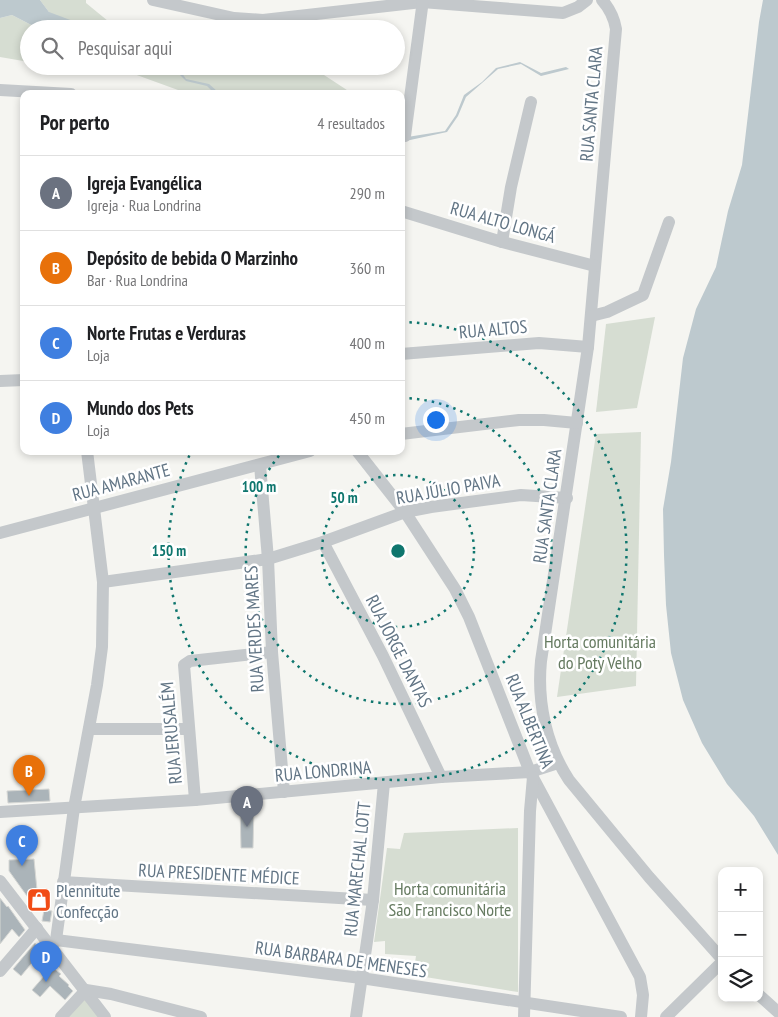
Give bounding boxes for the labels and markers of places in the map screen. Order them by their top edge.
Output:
centre of rings [389,542,407,560]
pin: B [13,755,45,796]
pin: A [231,786,263,827]
pin: C [6,825,38,866]
place label: Plennitute Confecção [56,879,120,923]
shop icon: Plennitute Confecção [26,887,52,913]
pin: D [30,941,62,982]

